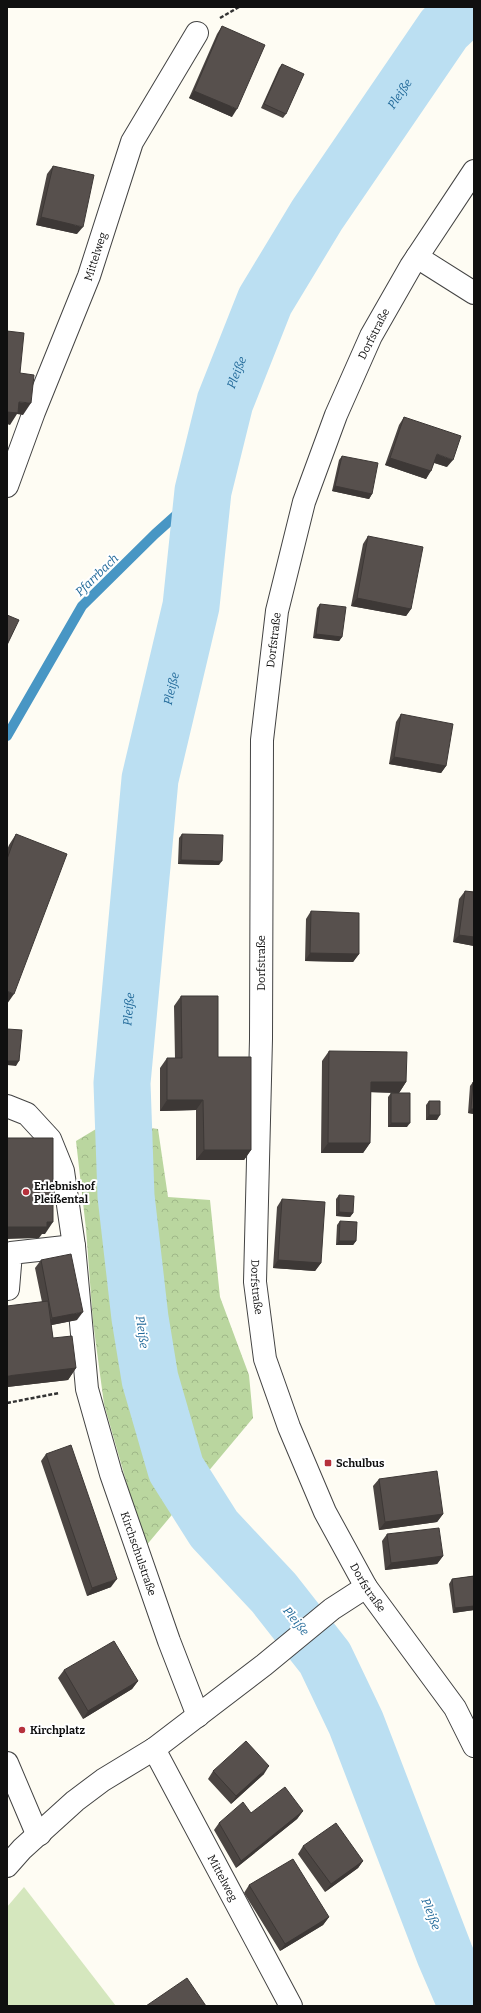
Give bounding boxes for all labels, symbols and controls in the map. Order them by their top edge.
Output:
water label: Pleiße [385,76,415,111]
street label: Mittelweg [81,230,109,283]
street label: Dorfstraße [356,306,392,362]
water label: Pleiße [224,354,249,390]
water label: Pfarrbach [73,551,121,599]
street label: Dorfstraße [264,612,284,668]
water label: Pleiße [161,671,182,706]
street label: Dorfstraße [255,935,268,991]
water label: Pleiße [120,992,137,1026]
place label: Erlebnishof Pleißental [34,1180,96,1206]
marker: Erlebnishof Pleißental [21,1187,31,1197]
street label: Dorfstraße [248,1259,266,1315]
water label: Pleiße [133,1315,151,1349]
place label: Schulbus [336,1457,385,1470]
marker: Schulbus [323,1458,333,1468]
street label: Kirchschulstraße [118,1510,159,1597]
street label: Dorfstraße [348,1561,389,1614]
water label: Pleiße [280,1604,312,1638]
place label: Kirchplatz [30,1724,85,1737]
marker: Kirchplatz [17,1725,27,1735]
street label: Mittelweg [205,1852,240,1903]
water label: Pleiße [419,1896,443,1932]

